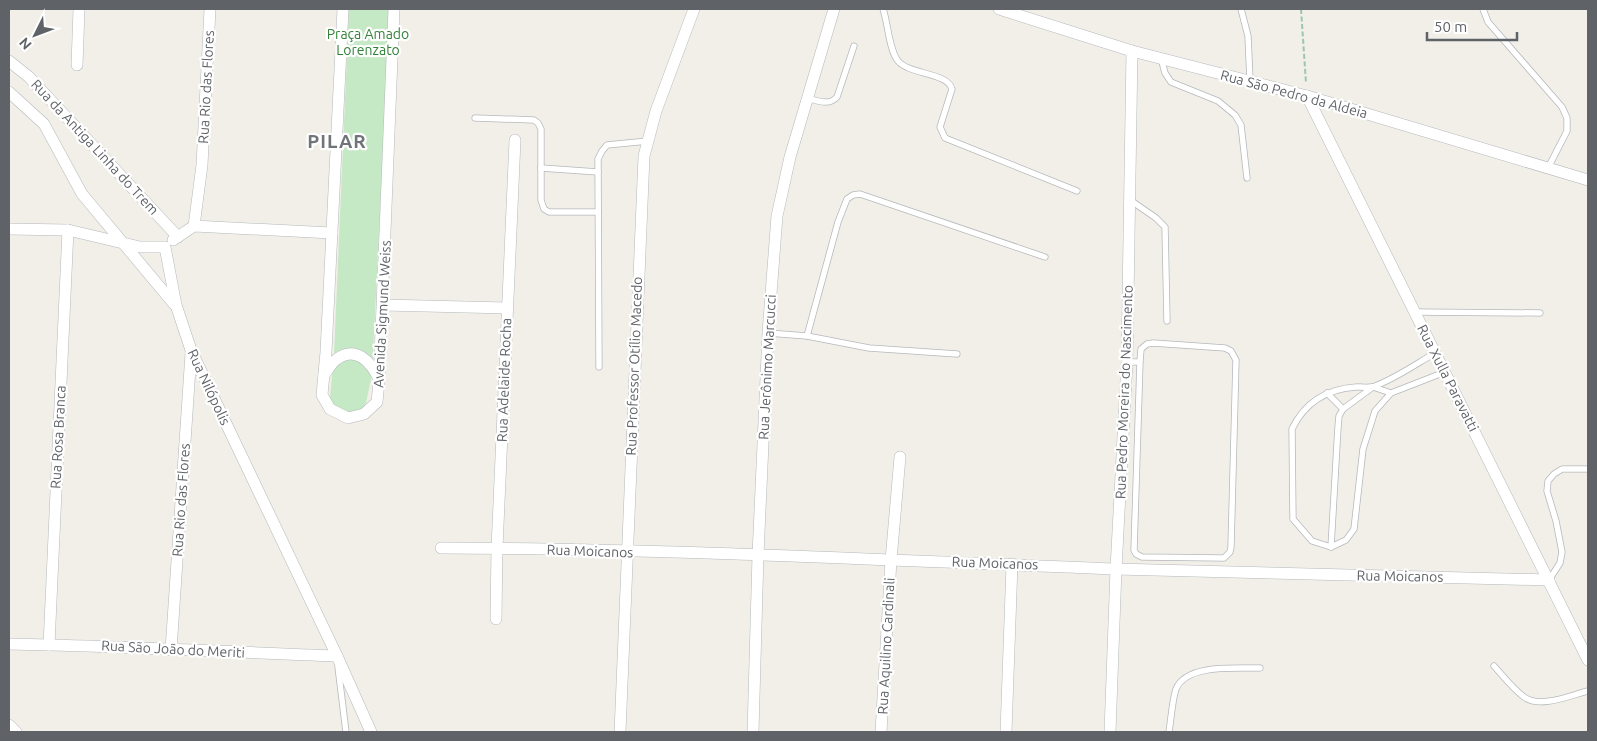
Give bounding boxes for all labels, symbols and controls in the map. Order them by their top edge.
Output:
north arrow [10,10,60,60]
scale bar [1427,10,1517,42]
text: 50 m [1434,18,1467,35]
park label: Praça Amado Lorenzato [327,26,409,58]
street label: Rua Rio das Flores [195,30,217,144]
text: N [16,34,35,53]
street label: Rua São Pedro da Aldeia [1219,67,1369,121]
street label: Rua da Antiga Linha do Trem [28,76,162,218]
district label: PILAR [307,130,367,152]
street label: Avenida Sigmund Weiss [370,240,394,388]
street label: Rua Professor Otílio Macedo [623,276,645,456]
street label: Rua Pedro Moreira do Nascimento [1112,285,1136,499]
street label: Rua Jerônimo Marcucci [755,294,779,440]
street label: Rua Adelaide Rocha [494,318,514,442]
street label: Rua Xulla Paravatti [1414,322,1482,434]
street label: Rua Nilópolis [184,347,234,427]
street label: Rua Rosa Branca [47,385,69,489]
street label: Rua Rio das Flores [169,443,193,557]
street label: Rua Moicanos [546,541,634,561]
street label: Rua Moicanos [951,553,1039,573]
street label: Rua Moicanos [1356,567,1444,585]
street label: Rua Aquilino Cardinali [874,577,898,715]
street label: Rua São João do Meriti [101,637,245,661]

